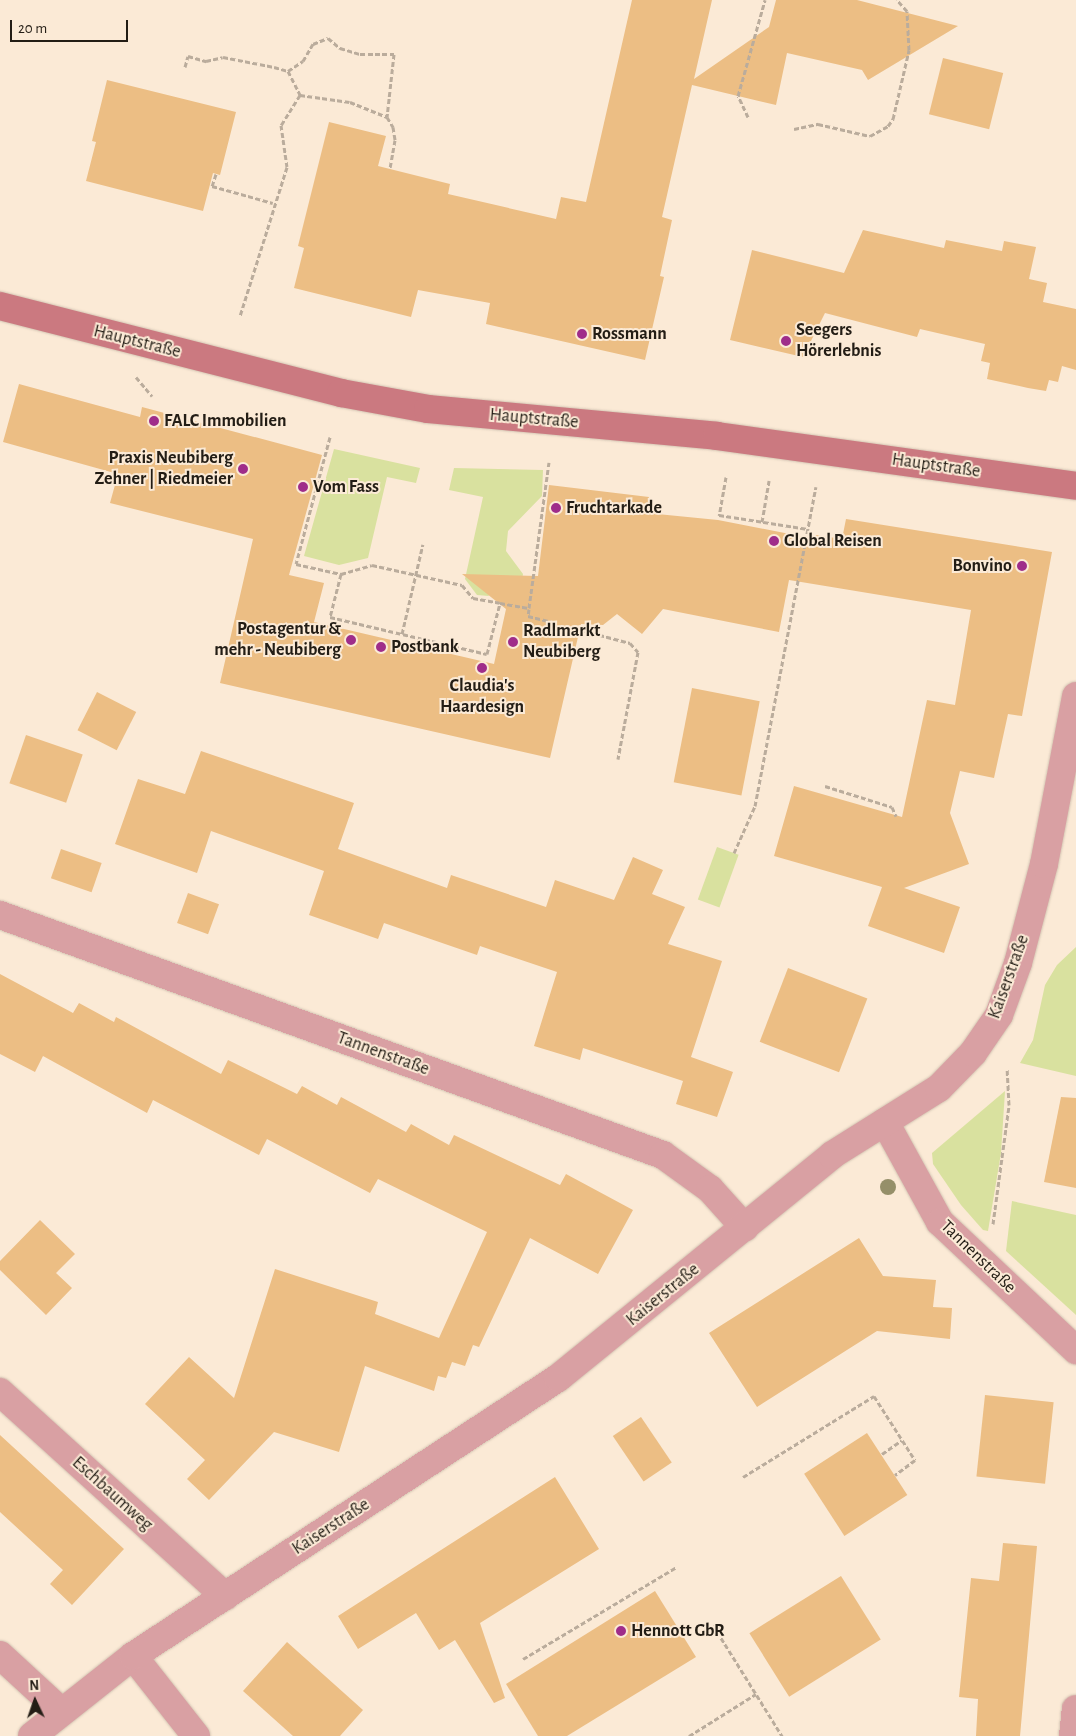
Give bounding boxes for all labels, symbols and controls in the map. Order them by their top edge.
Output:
scale bar [12,10,130,42]
text: 20 m [18,21,47,36]
place label: Seegers Hörerlebnis [796,320,881,362]
street label: Hauptstraße [91,321,183,363]
place label: Rossmann [592,323,667,345]
marker: Rossmann [576,328,588,340]
marker: Seegers Hörerlebnis [780,335,792,347]
street label: Hauptstraße [489,404,579,434]
place label: FALC Immobilien [164,410,286,432]
marker: FALC Immobilien [148,415,160,427]
place label: Praxis Neubiberg Zehner | Riedmeier [95,448,233,490]
street label: Hauptstraße [890,449,982,483]
marker: Praxis Neubiberg Zehner | Riedmeier [237,463,249,475]
place label: Vom Fass [313,476,379,498]
marker: Vom Fass [297,481,309,493]
place label: Fruchtarkade [566,497,662,519]
marker: Fruchtarkade [550,502,562,514]
place label: Global Reisen [784,530,882,552]
marker: Global Reisen [768,535,780,547]
place label: Bonvino [953,555,1012,577]
marker: Bonvino [1016,560,1028,572]
place label: Postagentur & mehr - Neubiberg [214,619,341,662]
place label: Radlmarkt Neubiberg [523,621,600,664]
marker: Postagentur & mehr - Neubiberg [345,634,357,646]
place label: Postbank [391,636,459,658]
marker: Radlmarkt Neubiberg [507,636,519,648]
marker: Postbank [375,641,387,653]
marker: Claudia's Haardesign [476,662,488,674]
place label: Claudia's Haardesign [440,676,524,719]
street label: Kaiserstraße [984,932,1034,1022]
street label: Tannenstraße [334,1027,432,1081]
street label: Tannenstraße [936,1216,1020,1298]
street label: Kaiserstraße [622,1259,704,1331]
street label: Eschbaumweg [67,1452,157,1536]
street label: Kaiserstraße [288,1494,374,1560]
place label: Hennott GbR [631,1620,725,1642]
marker: Hennott GbR [615,1625,627,1637]
north arrow [10,1676,60,1726]
text: N [29,1679,39,1693]

